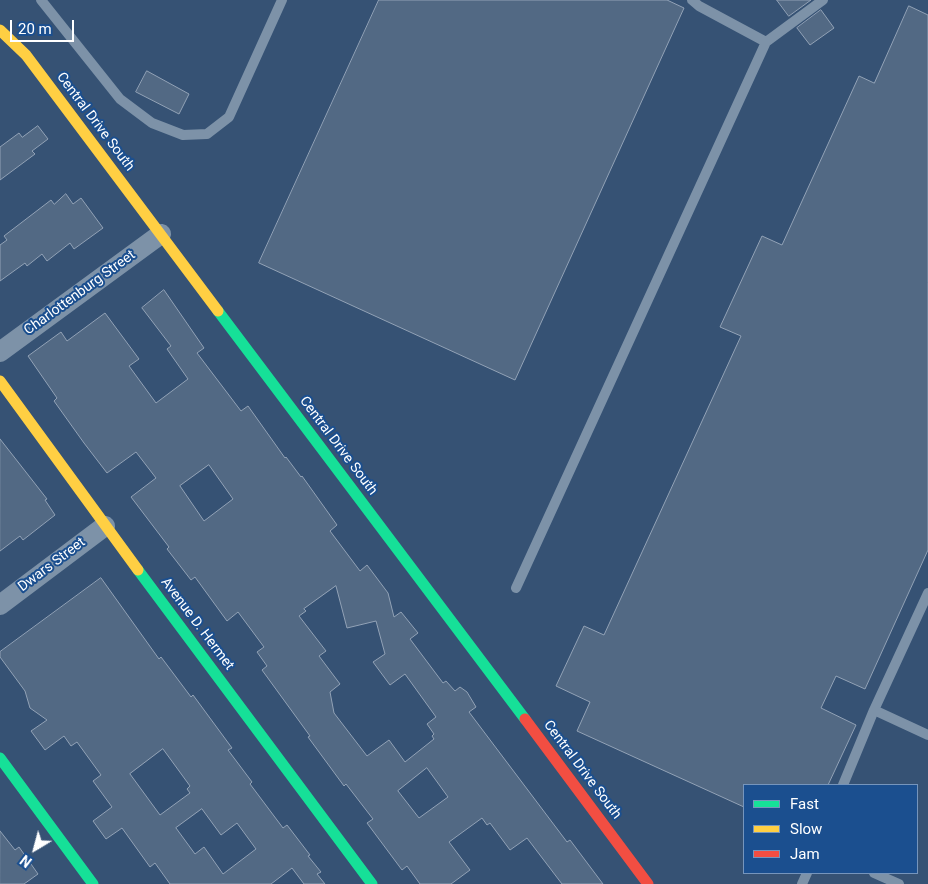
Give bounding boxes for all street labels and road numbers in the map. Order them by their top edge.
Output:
street label: Central Drive South [52,69,138,175]
street label: Charlottenburg Street [21,247,139,339]
street label: Central Drive South [295,393,381,499]
street label: Dwars Street [15,534,89,596]
street label: Avenue D. Hermet [157,574,237,674]
street label: Central Drive South [539,717,625,823]

